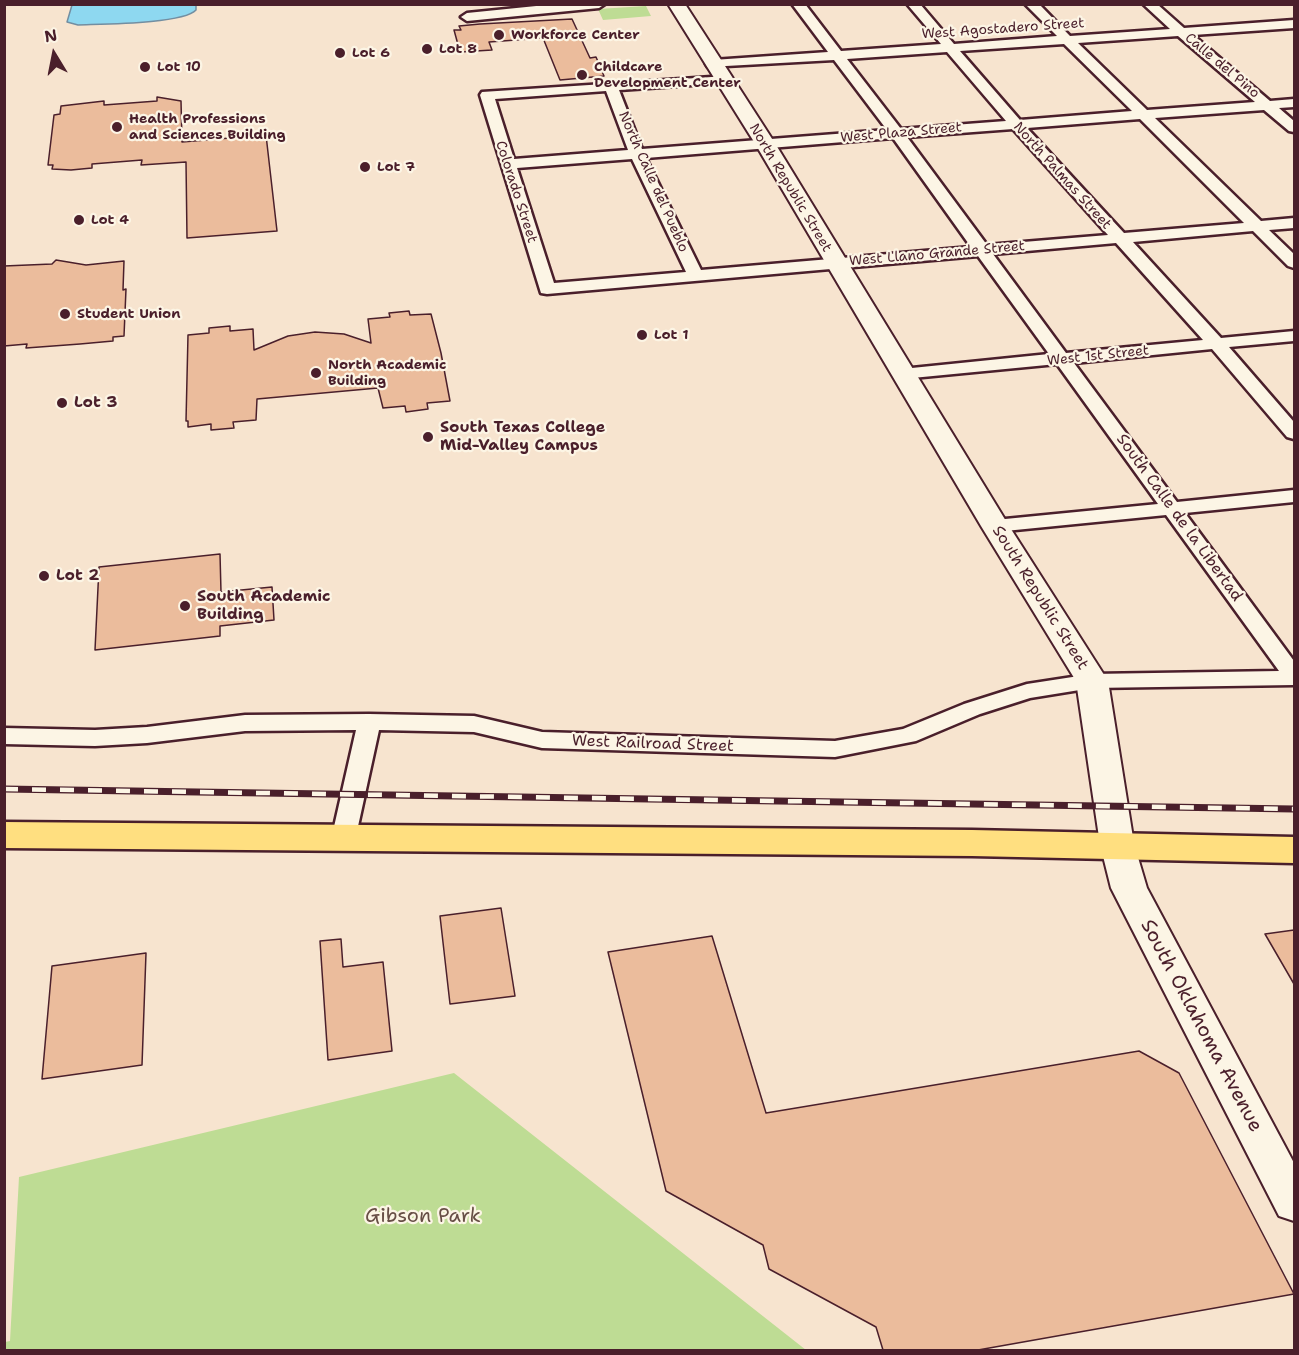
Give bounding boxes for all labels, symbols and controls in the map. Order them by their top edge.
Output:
street label: West Agostadero Street [921,15,1085,43]
north arrow [24,24,84,84]
text: N [43,24,59,47]
place label: Workforce Center [511,27,640,43]
marker: Workforce Center [492,28,506,42]
street label: Calle del Pino [1181,30,1263,102]
place label: Lot 8 [439,41,477,57]
marker: Lot 8 [420,42,434,56]
place label: Lot 6 [352,45,390,61]
marker: Lot 6 [333,46,347,60]
place label: Lot 10 [157,59,201,75]
place label: Childcare Development Center [594,59,741,92]
marker: Lot 10 [138,60,152,74]
marker: Childcare Development Center [575,68,589,82]
street label: North Calle del Pueblo [614,109,692,255]
place label: Health Professions and Sciences Building [129,111,286,144]
street label: West Plaza Street [840,119,962,147]
street label: North Palmas Street [1009,119,1115,233]
marker: Health Professions and Sciences Building [110,120,124,134]
street label: North Republic Street [745,121,835,255]
street label: Colorado Street [492,139,540,245]
place label: Lot 7 [377,159,415,175]
marker: Lot 7 [358,160,372,174]
place label: Lot 4 [91,212,129,228]
marker: Lot 4 [72,213,86,227]
street label: West Llano Grande Street [848,238,1026,270]
place label: Student Union [77,306,181,322]
marker: Student Union [58,307,72,321]
place label: Lot 1 [654,327,689,343]
marker: Lot 1 [635,328,649,342]
street label: West 1st Street [1046,342,1150,370]
place label: North Academic Building [328,357,446,390]
marker: North Academic Building [309,366,323,380]
place label: Lot 3 [74,393,117,413]
marker: Lot 3 [55,396,69,410]
place label: South Texas College Mid-Valley Campus [440,418,605,456]
marker: South Texas College Mid-Valley Campus [421,430,435,444]
street label: South Calle de la Libertad [1112,431,1246,605]
street label: South Republic Street [988,522,1092,674]
place label: Lot 2 [56,566,99,586]
marker: Lot 2 [37,569,51,583]
place label: South Academic Building [197,587,331,625]
marker: South Academic Building [178,599,192,613]
street label: West Railroad Street [572,732,734,756]
street label: South Oklahoma Avenue [1135,916,1267,1136]
park label: Gibson Park [365,1205,481,1229]

